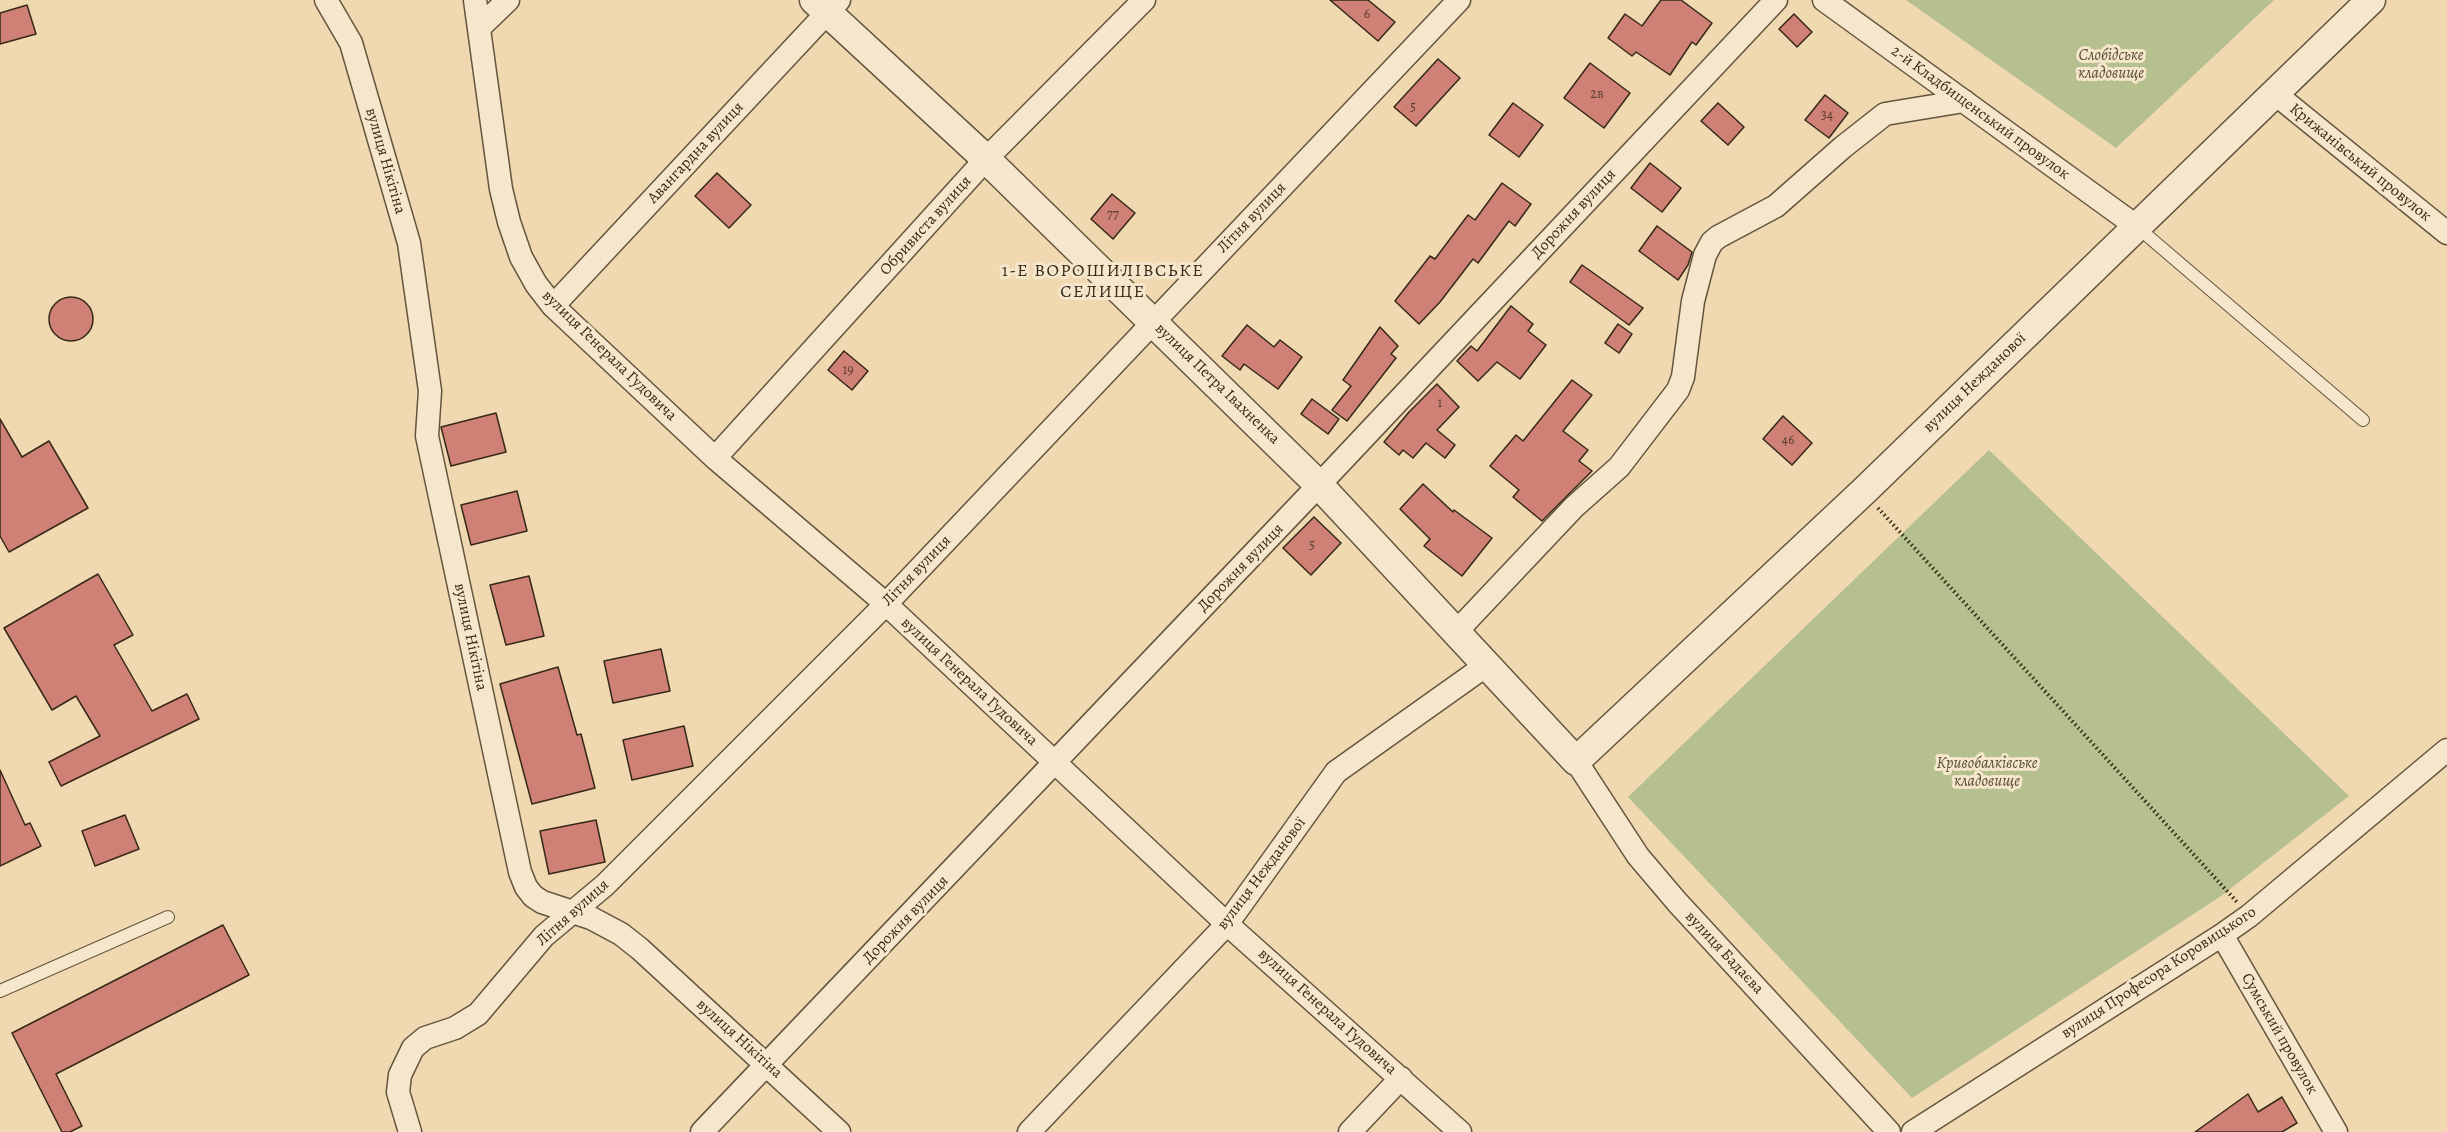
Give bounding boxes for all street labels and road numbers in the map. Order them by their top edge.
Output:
street label: 2-й Кладбищенський провулок [1887,42,2073,184]
street label: Авангардна вулиця [644,98,748,208]
street label: Крижанівський провулок [2285,100,2435,226]
street label: вулиця Нікітіна [361,106,409,216]
street label: Дорожня вулиця [1528,165,1620,263]
street label: Обривиста вулиця [876,172,976,280]
street label: Літня вулиця [1214,179,1290,257]
street label: вулиця Генерала Гудовича [538,287,680,425]
street label: вулиця Петра Івахненка [1151,319,1283,449]
street label: вулиця Нежданової [1920,329,2030,437]
street label: Дорожня вулиця [1194,520,1288,616]
street label: Літня вулиця [879,532,955,610]
street label: вулиця Нікітіна [449,581,491,693]
street label: вулиця Генерала Гудовича [897,614,1041,750]
street label: вулиця Нежданової [1214,814,1310,934]
street label: Дорожня вулиця [859,872,953,968]
street label: Літня вулиця [533,875,613,951]
street label: вулиця Професора Коровицького [2058,903,2260,1043]
street label: вулиця Бадаєва [1681,908,1767,998]
street label: вулиця Генерала Гудовича [1254,945,1400,1079]
street label: Сумський провулок [2236,970,2322,1098]
street label: вулиця Нікітіна [692,995,786,1083]

